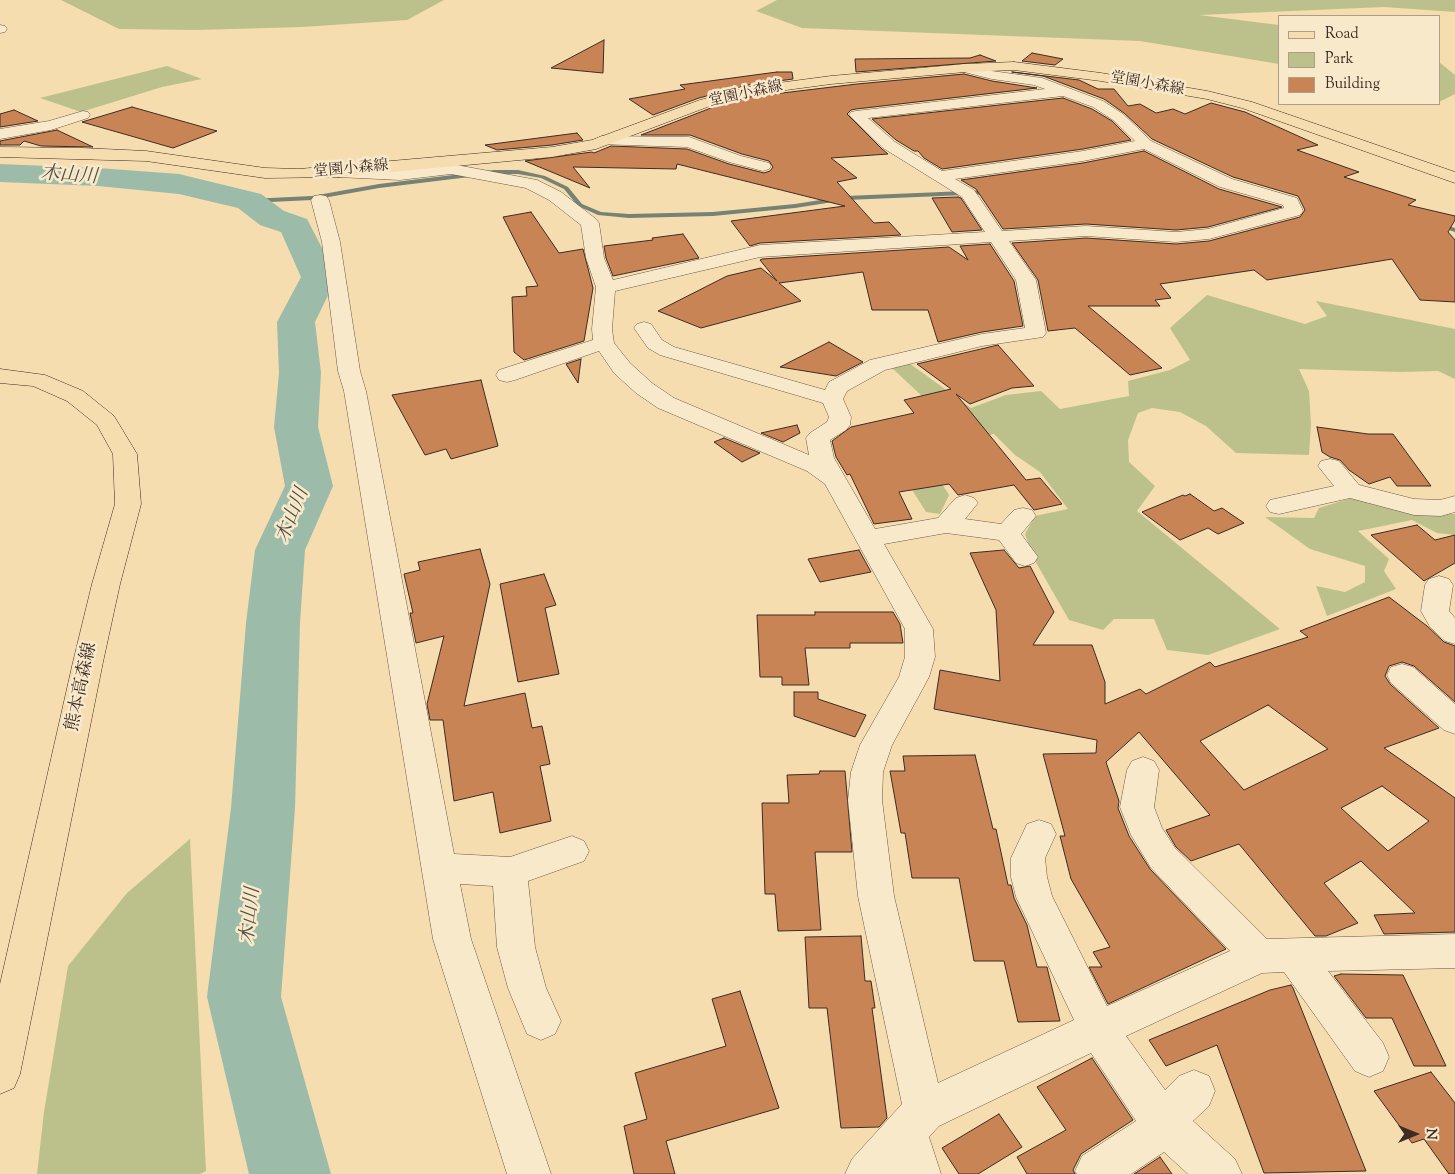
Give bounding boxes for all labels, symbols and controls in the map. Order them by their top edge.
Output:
legend [1278,15,1440,105]
text: Road [1325,24,1359,45]
text: Park [1325,49,1354,70]
street label: 堂園小森線 [1109,70,1185,100]
text: Building [1325,74,1380,95]
street label: 堂園小森線 [707,78,785,112]
street label: 堂園小森線 [313,158,389,182]
water label: 木山川 [40,164,98,190]
water label: 木山川 [273,485,315,547]
street label: 熊本高森線 [63,641,103,733]
water label: 木山川 [238,886,266,946]
north arrow [1390,1109,1440,1159]
text: N [1420,1128,1440,1140]

